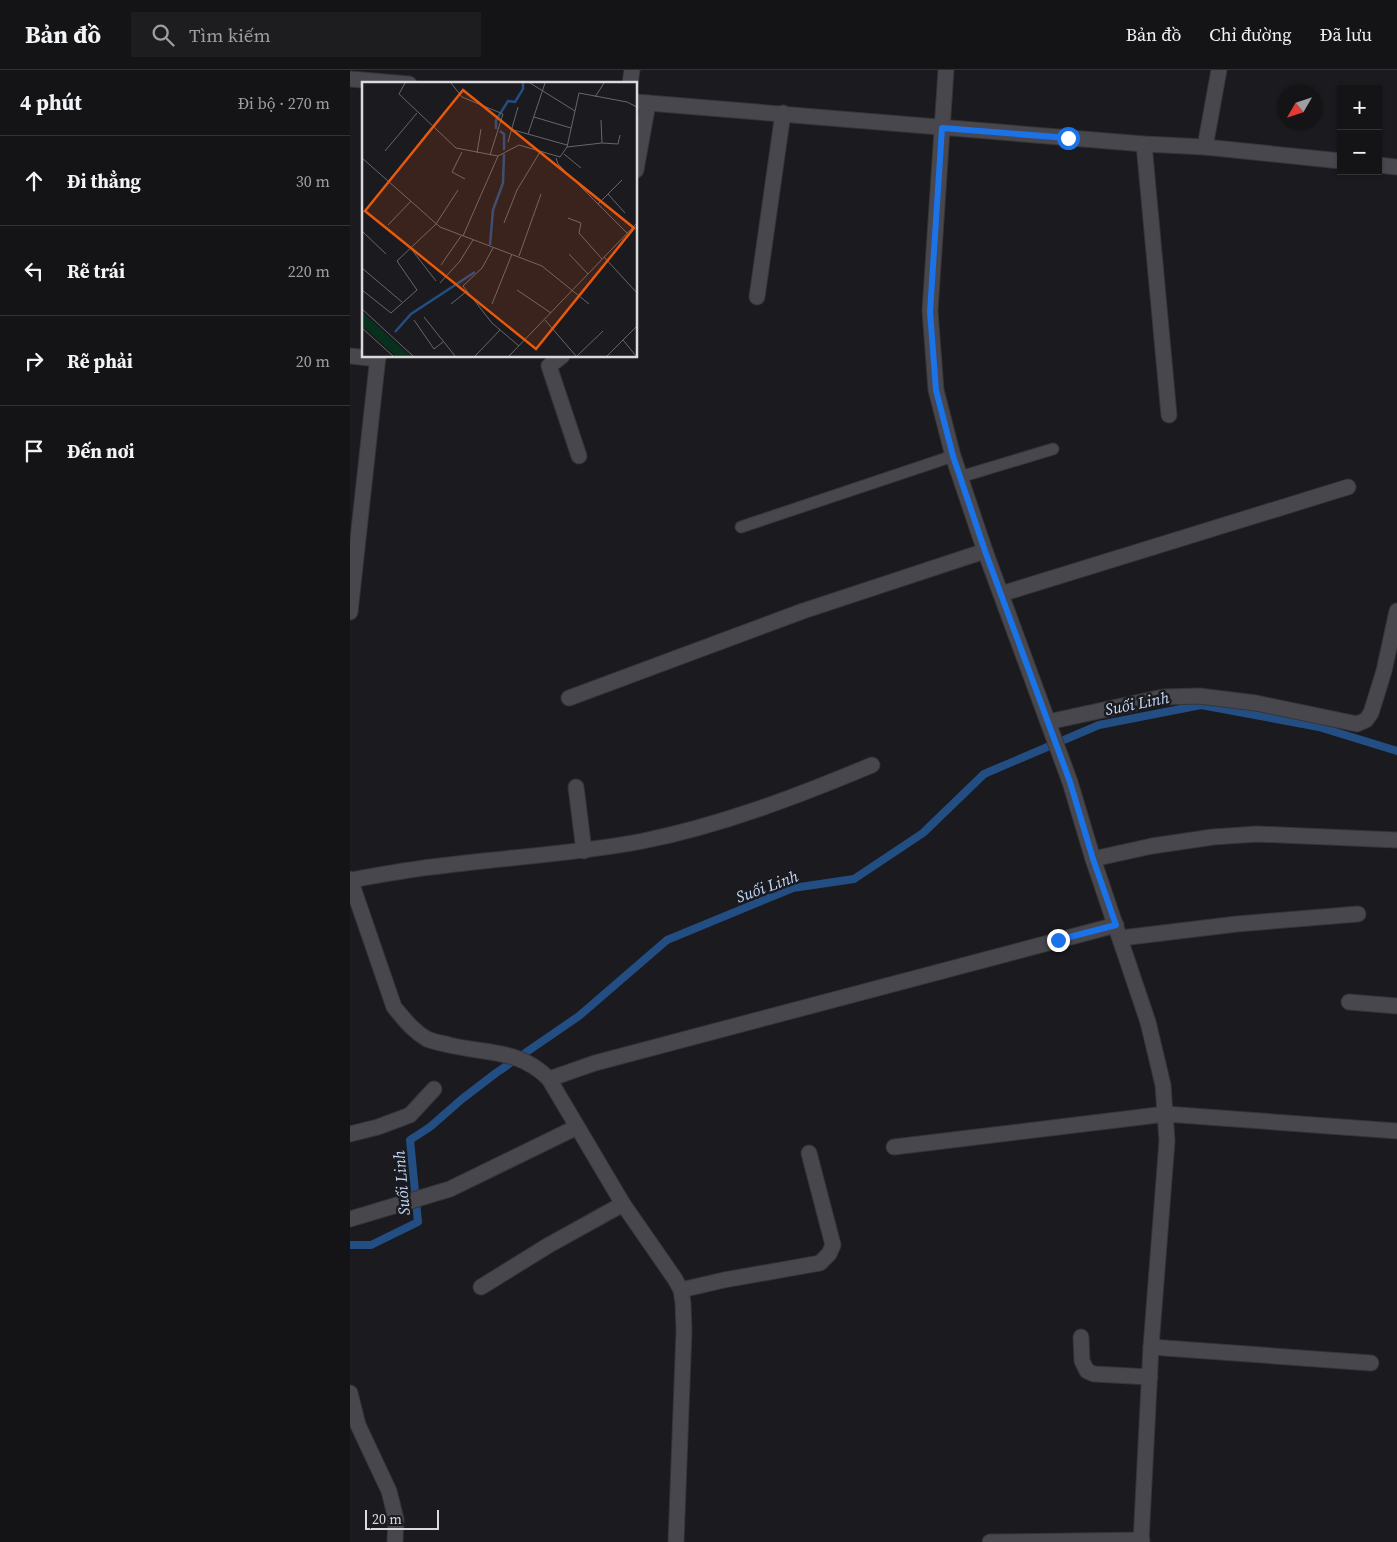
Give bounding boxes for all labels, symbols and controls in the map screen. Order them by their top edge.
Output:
search box [131,12,481,57]
text: Bản đồ [25,18,101,51]
icon: search [149,21,177,49]
text: Tìm kiếm [189,22,271,48]
text: Bản đồ [1126,22,1181,47]
text: Chỉ đường [1209,22,1292,47]
text: Đã lưu [1320,22,1372,47]
inset map [362,82,638,358]
north arrow [1277,85,1322,130]
map controls [1337,85,1382,175]
button: + [1337,85,1382,130]
text: 4 phút [20,88,82,117]
text: Đi bộ · 270 m [238,92,330,114]
route start [1057,127,1080,150]
button: − [1337,130,1382,175]
icon: ahead [20,167,48,195]
text: Đi thẳng [67,168,141,194]
text: 30 m [296,170,330,192]
icon: left [20,257,48,285]
text: Rẽ trái [67,258,125,284]
text: 220 m [288,260,330,282]
icon: right [20,347,48,375]
text: Rẽ phải [67,348,133,374]
text: 20 m [296,350,330,372]
icon: arrive [20,437,48,465]
text: Đến nơi [67,438,135,464]
water label: Suối Linh [1103,686,1171,720]
water label: Suối Linh [733,864,802,907]
route end [1047,929,1070,952]
water label: Suối Linh [387,1149,415,1216]
scale bar [365,1507,439,1530]
text: 20 m [372,1509,402,1529]

